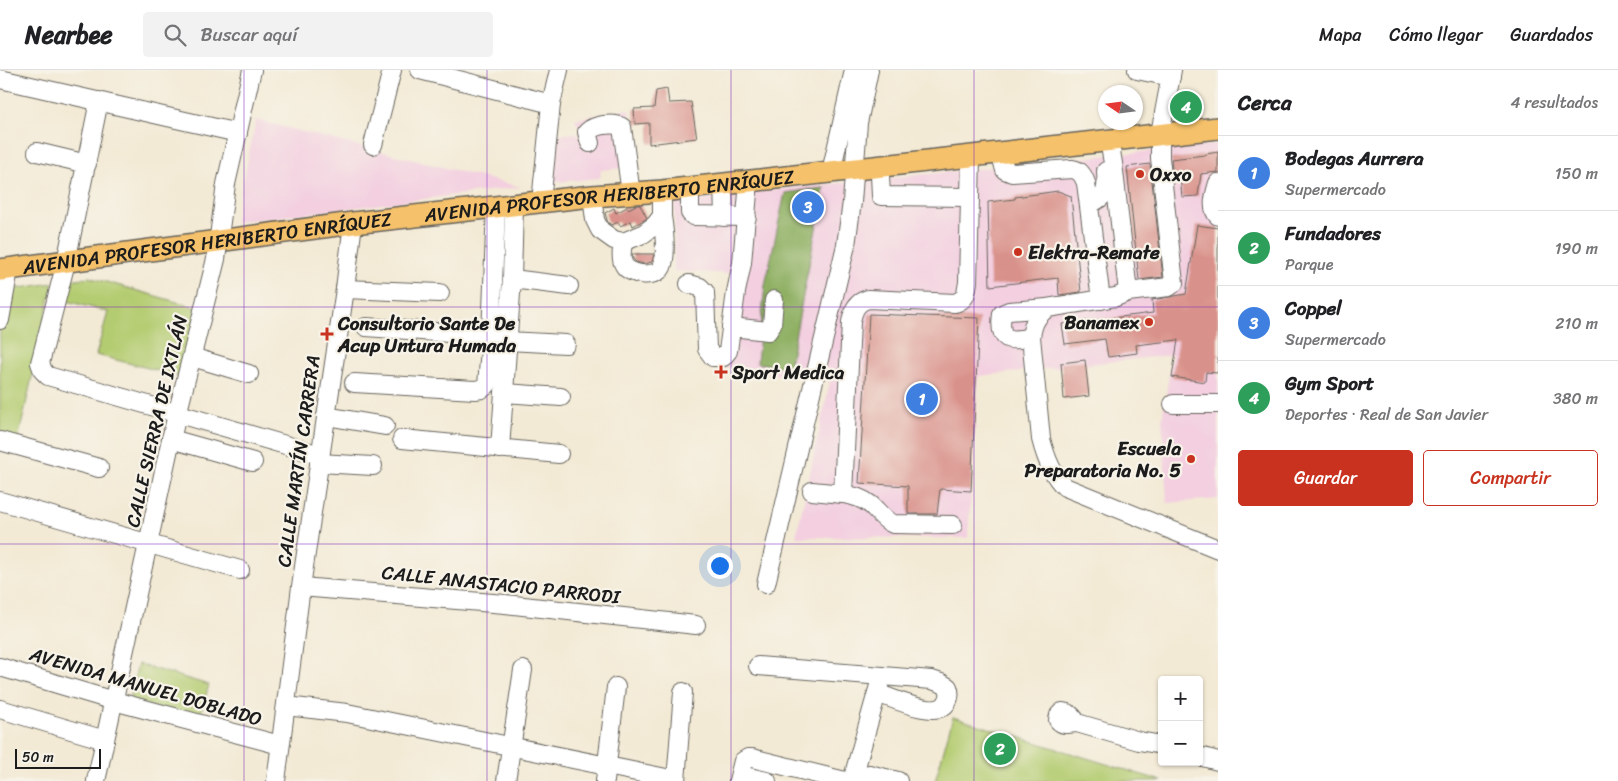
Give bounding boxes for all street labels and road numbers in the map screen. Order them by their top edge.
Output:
street label: AVENIDA PROFESOR HERIBERTO ENRÍQUEZ [422,160,796,232]
street label: AVENIDA PROFESOR HERIBERTO ENRÍQUEZ [20,203,394,284]
street label: CALLE SIERRA DE IXTLÁN [116,311,197,530]
street label: CALLE MARTÍN CARRERA [267,353,330,569]
street label: CALLE ANASTACIO PARRODI [380,556,623,614]
street label: AVENIDA MANUEL DOBLADO [25,637,266,735]

